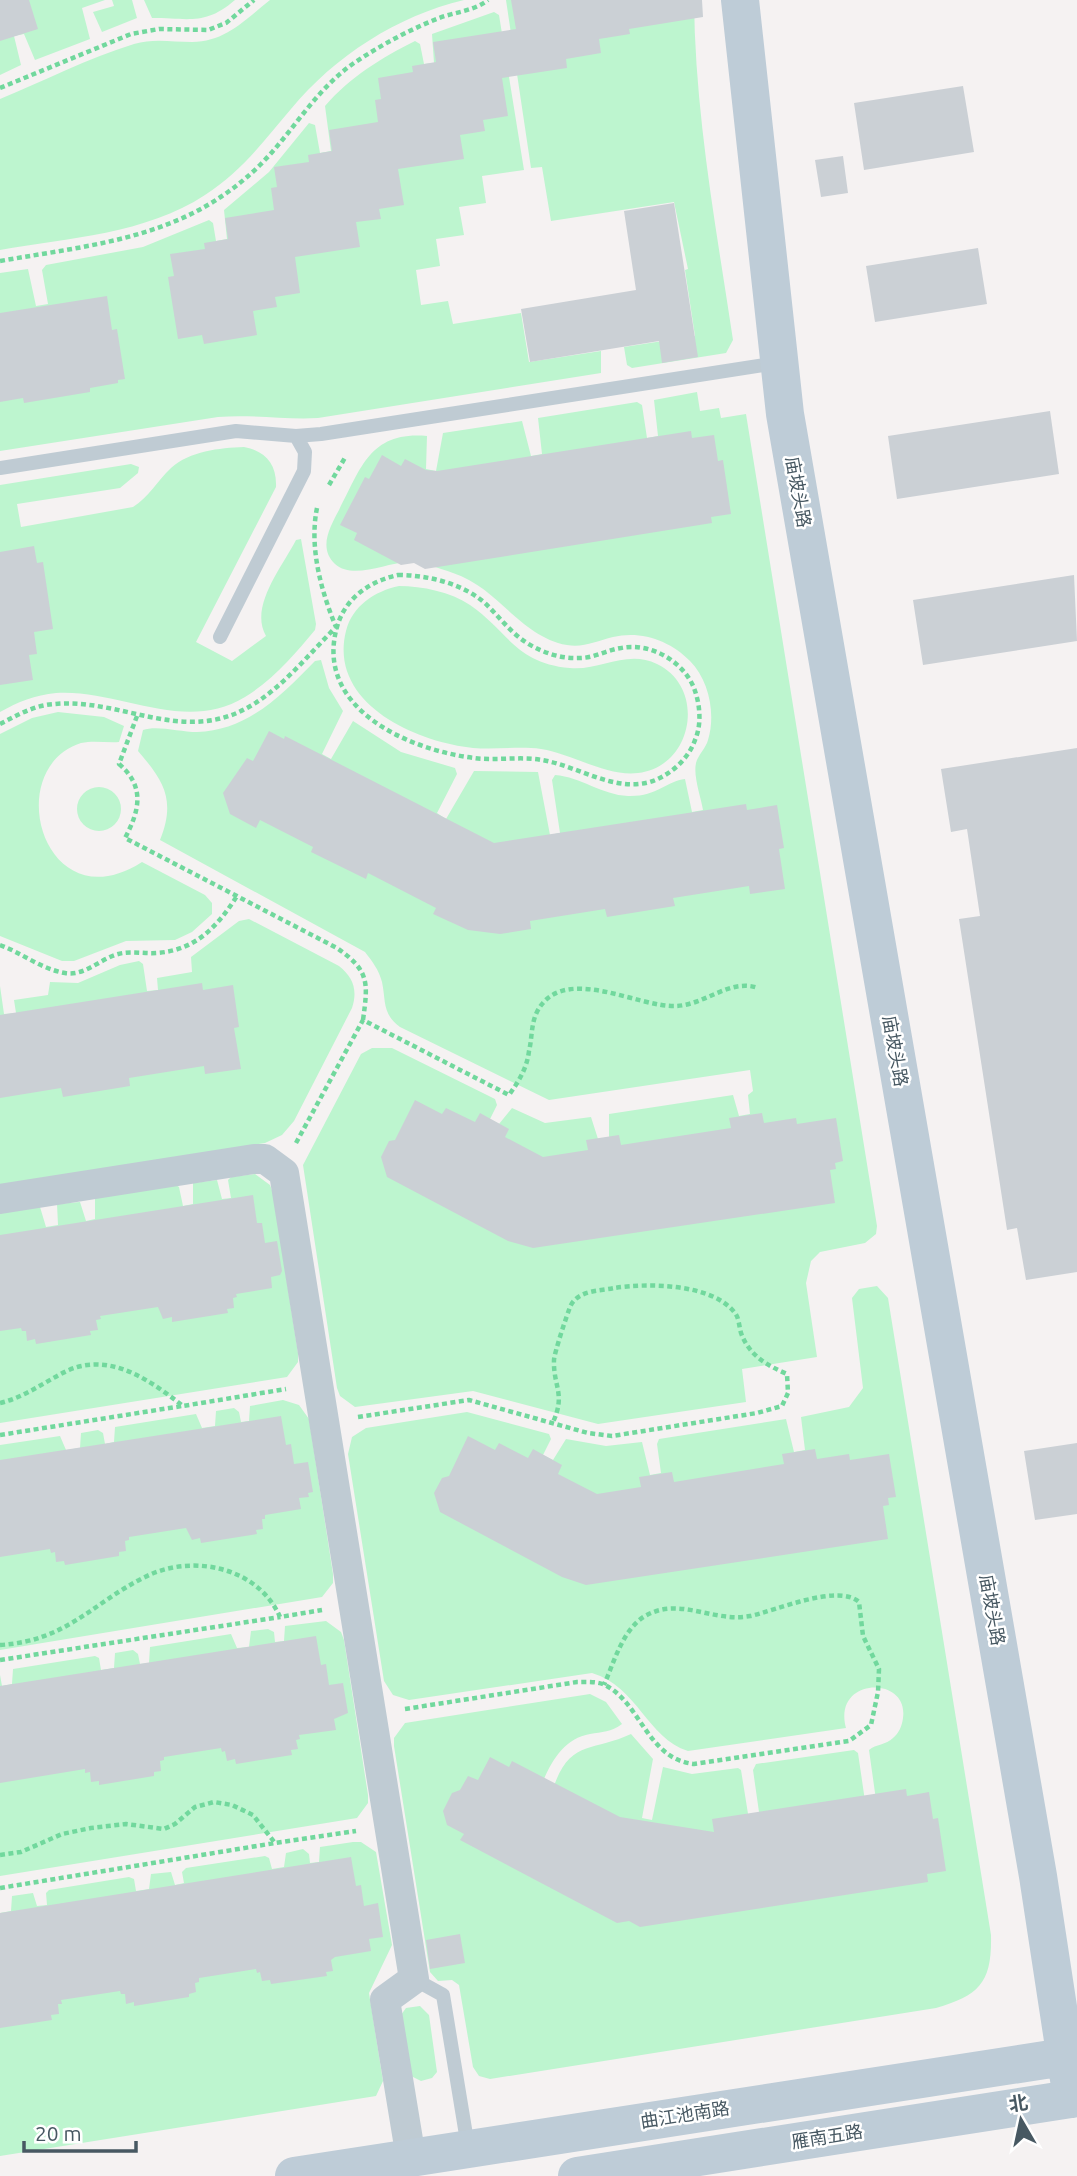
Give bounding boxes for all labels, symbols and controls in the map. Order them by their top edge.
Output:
street label: 庙坡头路 [783,455,815,529]
street label: 庙坡头路 [880,1014,912,1088]
street label: 庙坡头路 [977,1573,1009,1647]
north arrow [986,2085,1056,2155]
text: 北 [1007,2091,1029,2116]
street label: 曲江池南路 [639,2097,731,2131]
scale bar [24,2110,136,2154]
text: 20 m [35,2121,82,2145]
street label: 雁南五路 [790,2121,864,2152]

